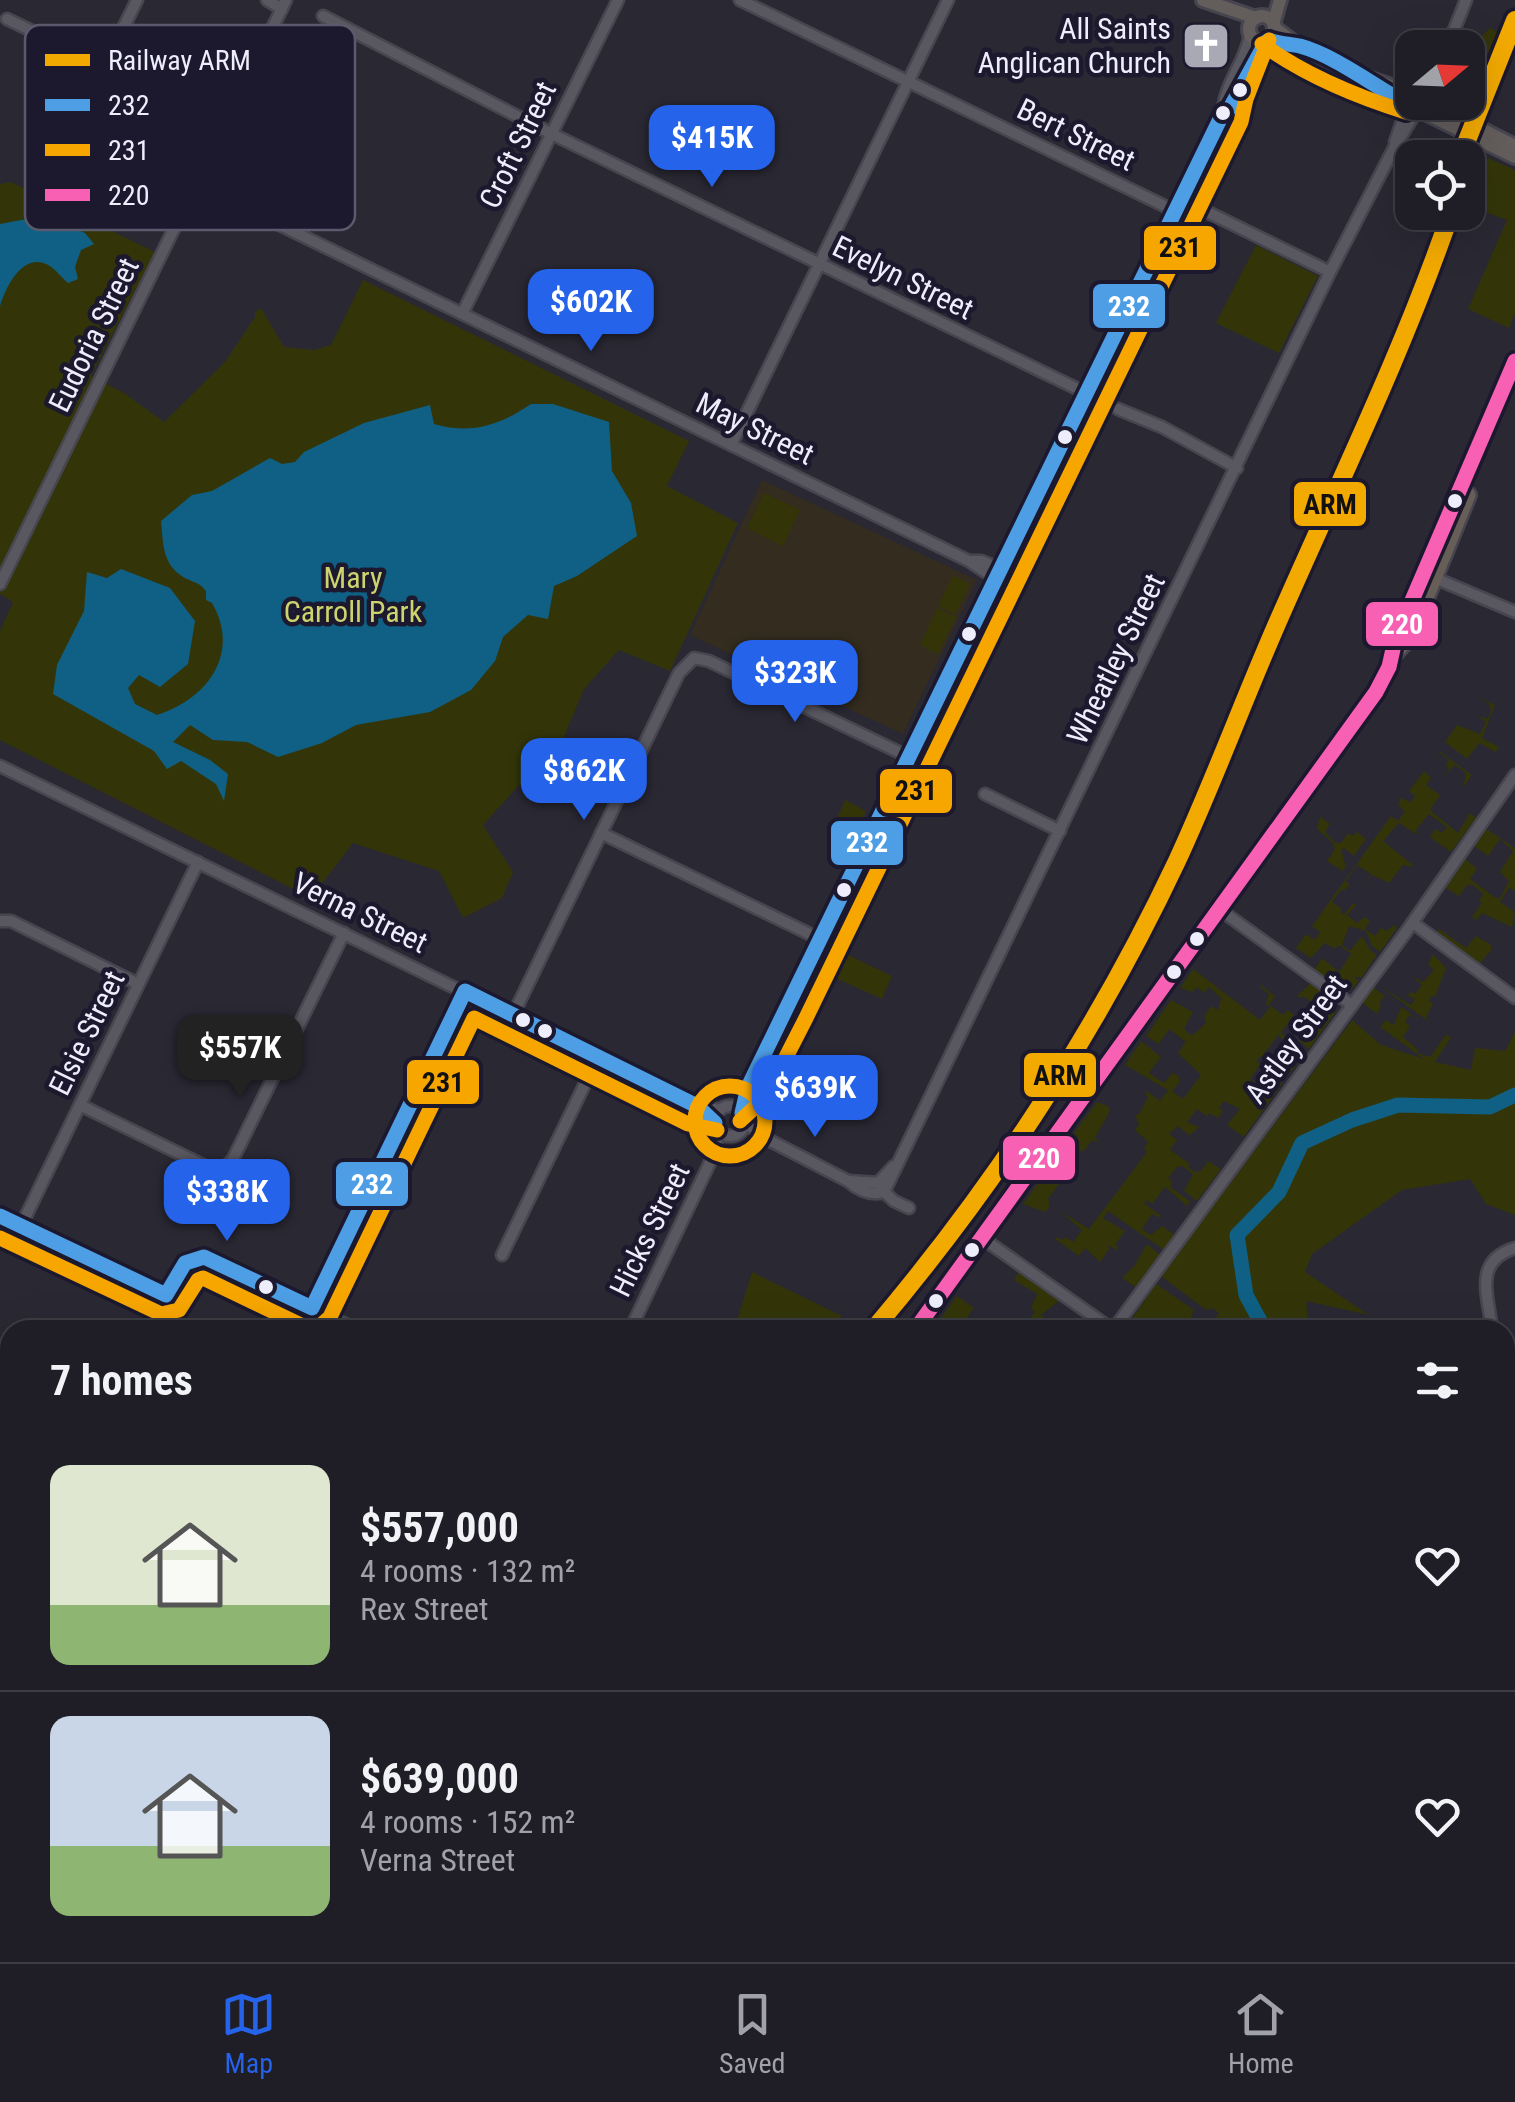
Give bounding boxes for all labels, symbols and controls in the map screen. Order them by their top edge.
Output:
place label: All Saints Anglican Church [978,11,1171,80]
church icon: All Saints Anglican Church [1180,20,1232,72]
legend [25,25,355,230]
north arrow [1395,30,1485,120]
map controls [1395,30,1485,230]
text: Railway ARM [108,44,251,77]
street label: Croft Street [472,76,563,214]
unlabelled marker [1230,80,1250,100]
text: 232 [108,89,149,122]
street label: Bert Street [1012,91,1141,178]
unlabelled marker [1213,103,1233,123]
pin: $415K [642,105,782,190]
text: $415K [671,118,753,156]
text: 231 [108,134,149,167]
button: locate [1395,140,1485,230]
text: 220 [108,179,149,212]
line badge: 231 [1142,224,1218,272]
street label: Evelyn Street [827,228,979,327]
text: 231 [1159,231,1201,264]
street label: Eudoria Street [41,252,146,417]
pin: $602K [521,269,661,354]
text: $602K [550,282,632,320]
line badge: 232 [1091,282,1167,330]
text: 232 [1108,290,1150,323]
street label: May Street [691,385,820,472]
unlabelled marker [1055,427,1075,447]
line badge: ARM [1292,480,1368,528]
text: ARM [1303,488,1357,521]
unlabelled marker [1445,491,1465,511]
park label: Mary Carroll Park [284,560,423,629]
street label: Wheatley Street [1059,568,1172,750]
line badge: 220 [1364,600,1440,648]
text: 220 [1381,608,1423,641]
unlabelled marker [959,624,979,644]
pin: $323K [725,640,865,725]
text: $323K [754,653,836,691]
pin: $862K [514,738,654,823]
text: $862K [543,751,625,789]
line badge: 231 [878,767,954,815]
text: 231 [895,774,937,807]
line badge: 232 [829,819,905,867]
text: 232 [846,826,888,859]
street label: Verna Street [287,865,433,960]
unlabelled marker [834,880,854,900]
unlabelled marker [1187,929,1207,949]
unlabelled marker [1164,962,1184,982]
street label: Elsie Street [42,965,132,1100]
street label: Astley Street [1237,968,1354,1110]
unlabelled marker [513,1010,533,1030]
pin: $557K [170,1015,310,1100]
unlabelled marker [535,1021,555,1041]
text: $557K [199,1028,281,1066]
line badge: ARM [1022,1051,1098,1099]
pin: $639K [745,1055,885,1140]
line badge: 231 [405,1058,481,1106]
text: ARM [1033,1059,1087,1092]
text: 231 [422,1066,464,1099]
text: $639K [774,1068,856,1106]
line badge: 220 [1001,1134,1077,1182]
text: 220 [1018,1142,1060,1175]
street label: Hicks Street [602,1158,697,1302]
pin: $338K [157,1159,297,1244]
line badge: 232 [334,1160,410,1208]
text: 232 [351,1168,393,1201]
text: $338K [186,1172,268,1210]
unlabelled marker [962,1240,982,1260]
unlabelled marker [256,1277,276,1297]
unlabelled marker [926,1291,946,1311]
icon: filters [1410,1353,1465,1408]
text: 7 homes [50,1356,193,1405]
text: $557,000 [360,1503,519,1552]
icon: home [130,1505,250,1625]
icon: heart [1410,1538,1465,1593]
text: 4 rooms · 132 m² [360,1552,575,1590]
text: Rex Street [360,1590,488,1628]
text: $639,000 [360,1754,519,1803]
icon: home [130,1756,250,1876]
icon: heart [1410,1789,1465,1844]
text: 4 rooms · 152 m² [360,1803,575,1841]
text: Verna Street [360,1841,515,1879]
tab: Map [221,1987,276,2080]
tab: Saved [719,1987,785,2080]
tab: Home [1228,1987,1294,2080]

